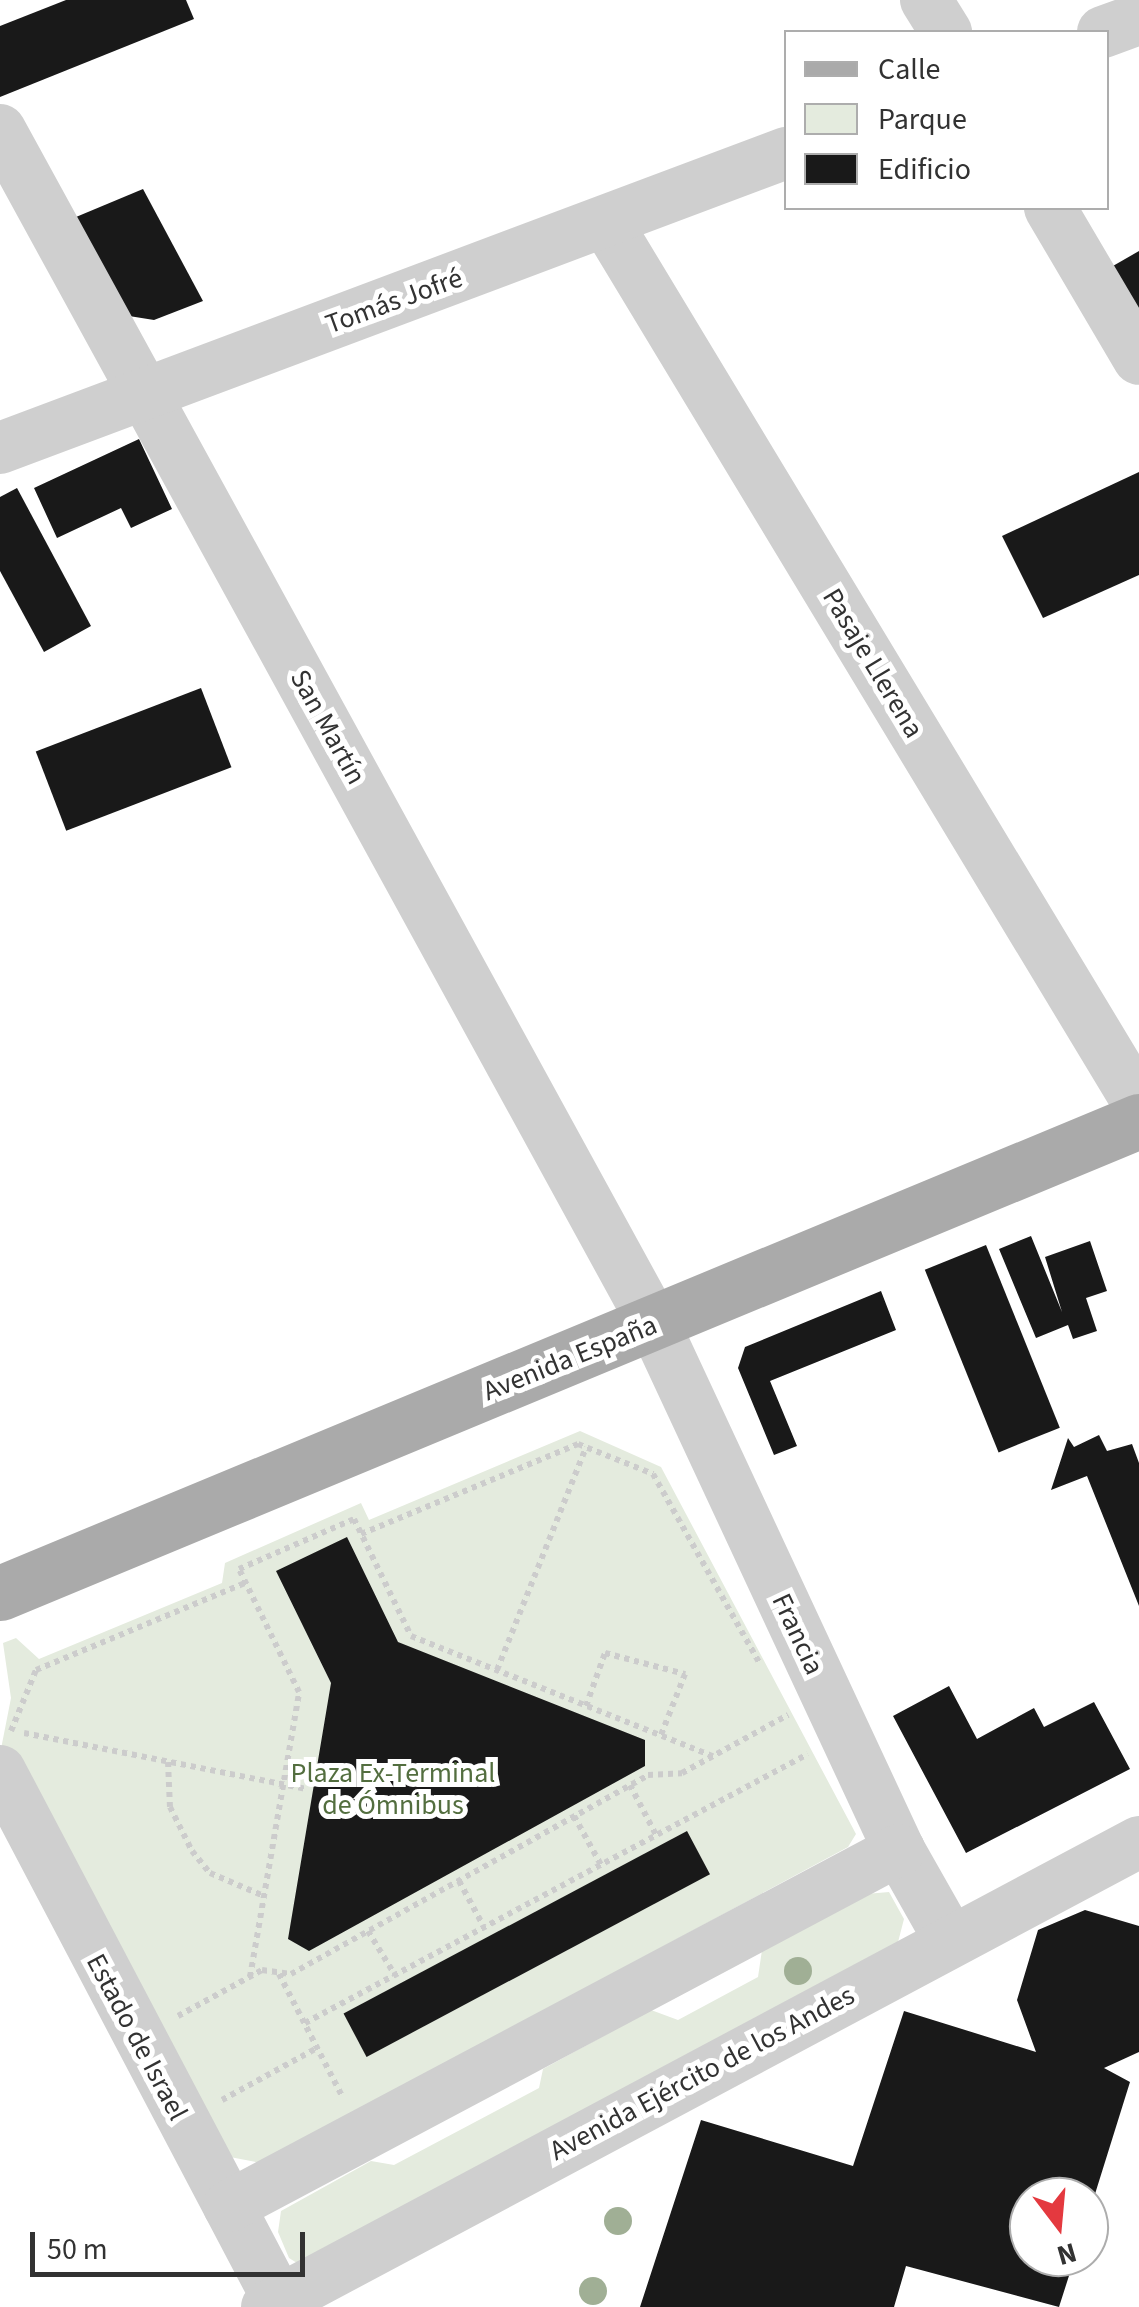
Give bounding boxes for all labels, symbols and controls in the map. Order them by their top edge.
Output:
legend [784,30,1109,210]
text: Calle [878,48,940,91]
text: Parque [878,98,967,141]
text: Edificio [878,148,971,191]
street label: Tomás Jofré [321,261,467,341]
street label: Pasaje Llerena [815,582,931,744]
street label: San Martín [283,664,373,790]
street label: Avenida España [478,1308,662,1408]
street label: Francia [765,1588,831,1680]
park label: Plaza Ex-Terminal de Ómnibus [291,1756,495,1822]
street label: Estado de Israel [79,1948,195,2126]
street label: Avenida Ejército de los Andes [544,1978,860,2168]
north arrow [1009,2177,1109,2277]
scale bar [35,2212,310,2274]
text: 50 m [47,2228,108,2271]
text: N [1052,2232,1081,2276]

